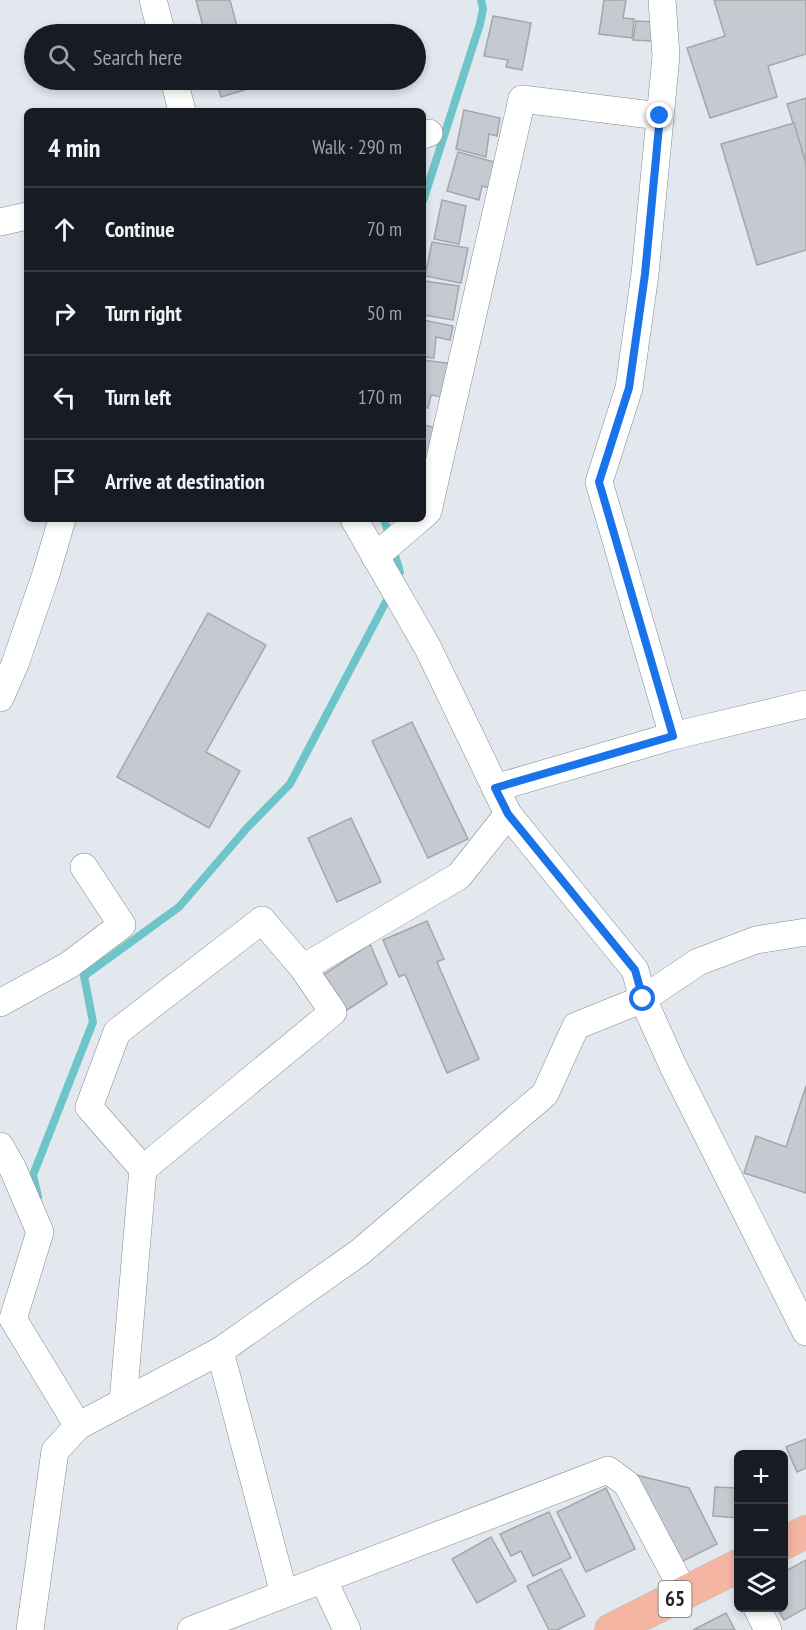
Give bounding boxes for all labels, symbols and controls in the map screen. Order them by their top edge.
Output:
search box [24,24,426,90]
icon: search [45,41,78,74]
text: Search here [93,43,182,71]
route end [646,102,672,128]
text: 4 min [48,131,101,164]
text: Walk · 290 m [312,134,402,160]
icon: ahead [48,213,81,246]
text: Continue [105,215,175,243]
text: 70 m [367,216,402,242]
icon: right [48,297,81,330]
text: Turn right [105,299,182,327]
text: 50 m [367,300,402,326]
icon: left [48,381,81,414]
text: Turn left [105,383,171,411]
text: 170 m [358,384,402,410]
icon: arrive [48,465,81,498]
text: Arrive at destination [105,467,265,495]
route start [629,985,655,1011]
map controls [734,1450,788,1612]
button: + [734,1450,788,1504]
button: − [734,1504,788,1558]
button: layers [734,1558,788,1612]
road number: 65 [658,1581,692,1617]

